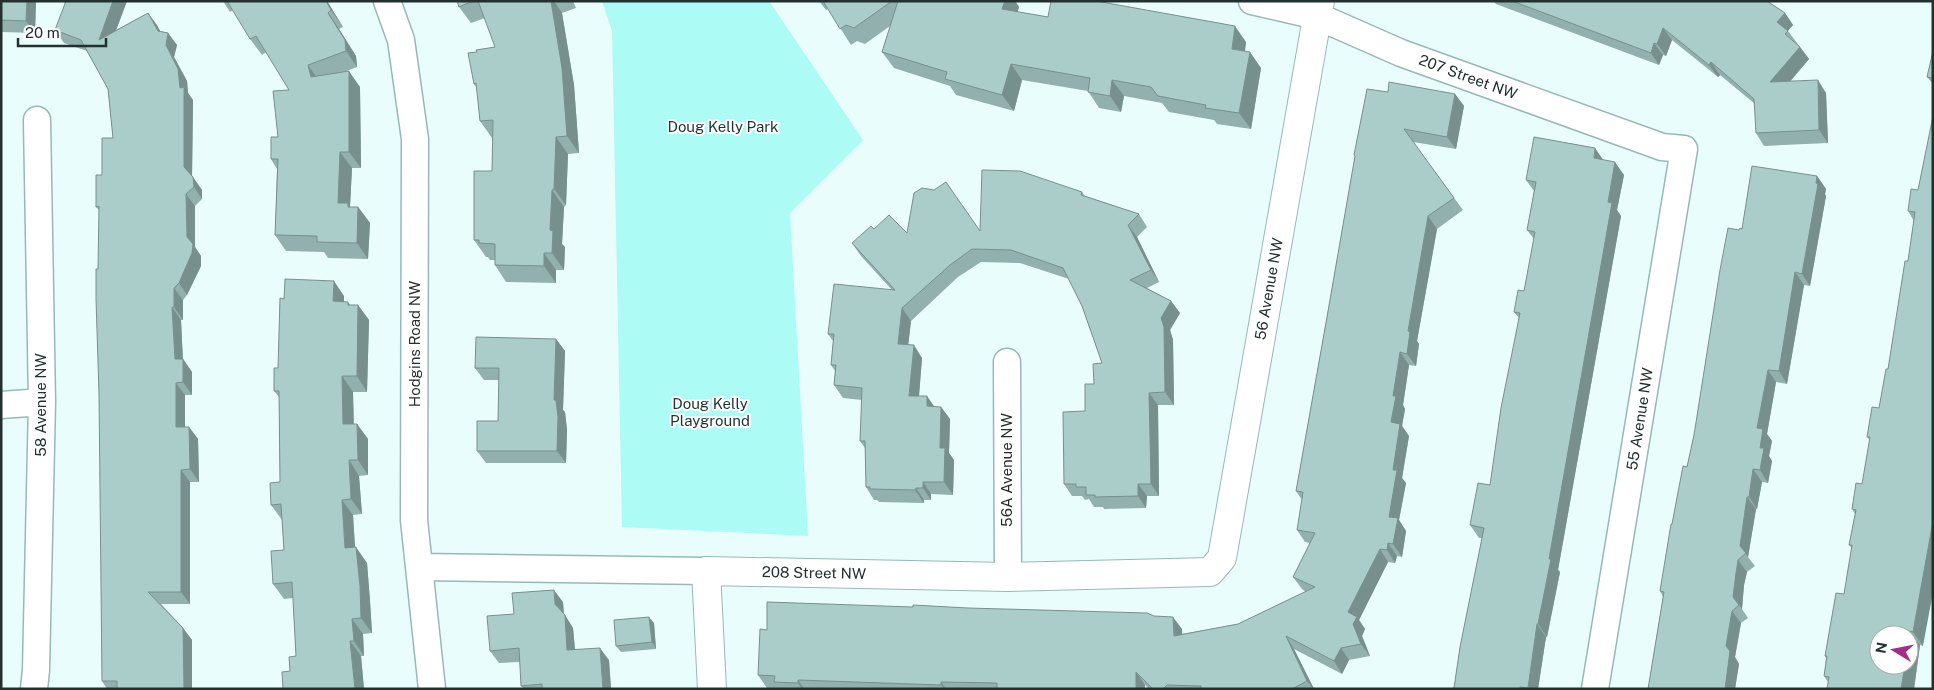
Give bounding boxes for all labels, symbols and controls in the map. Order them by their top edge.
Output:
scale bar [18,15,105,47]
text: 20 m [25,24,60,41]
street label: 207 Street NW [1417,51,1520,102]
park label: Doug Kelly Park [668,118,779,135]
street label: 56 Avenue NW [1251,237,1286,341]
street label: Hodgins Road NW [406,281,423,407]
street label: 58 Avenue NW [32,353,49,457]
street label: 55 Avenue NW [1623,366,1656,471]
park label: Doug Kelly Playground [670,395,750,429]
street label: 56A Avenue NW [998,413,1015,527]
street label: 208 Street NW [762,563,866,582]
north arrow [1869,625,1919,675]
text: N [1872,641,1890,655]

